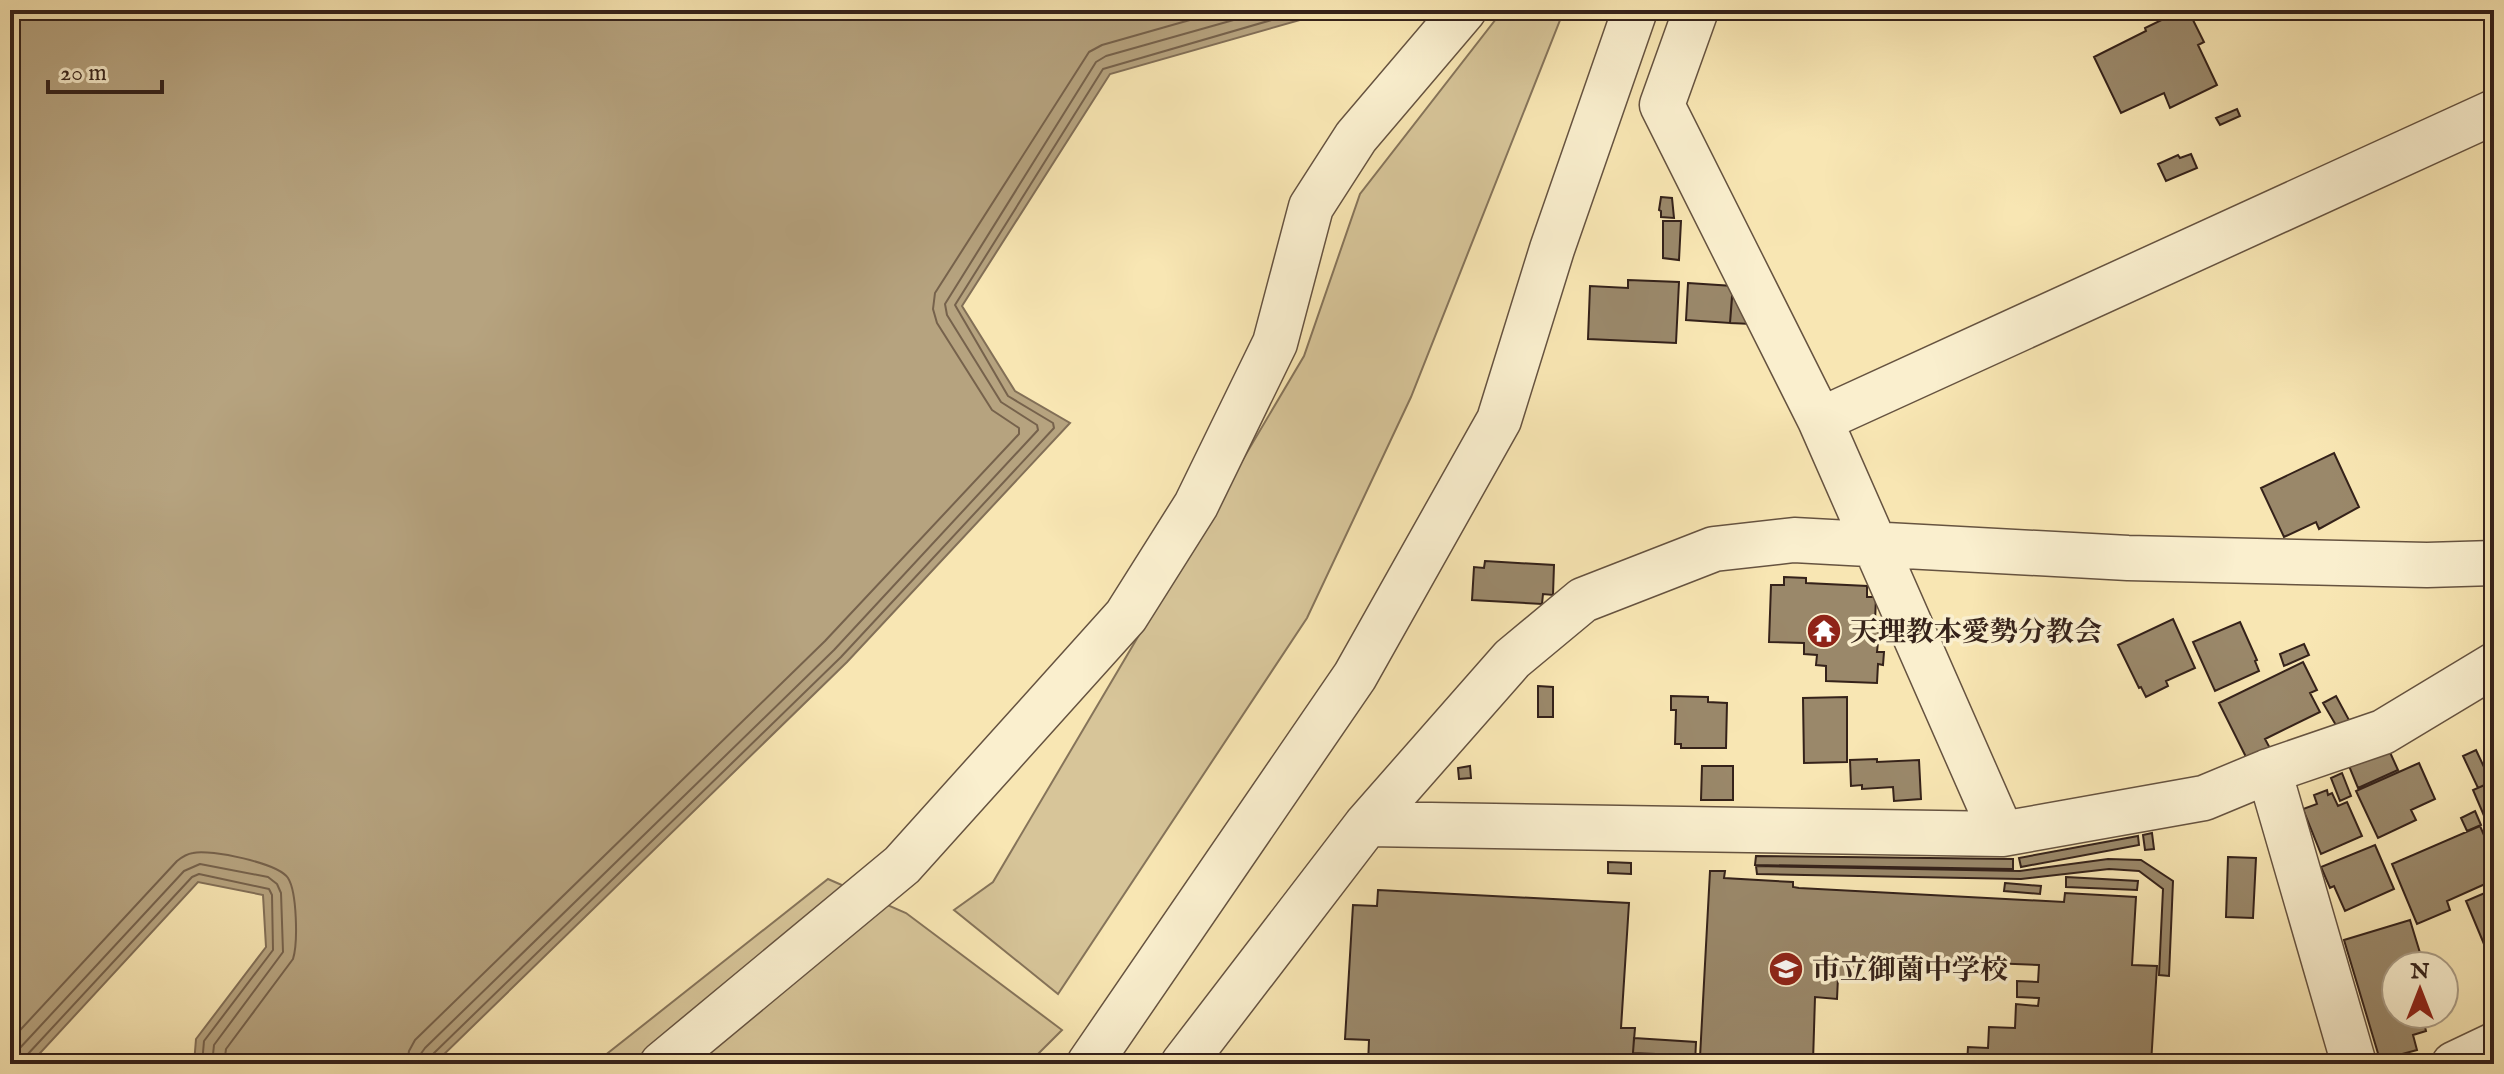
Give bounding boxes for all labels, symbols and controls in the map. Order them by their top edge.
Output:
scale bar [48,44,162,94]
text: 20 m [60,58,107,89]
temple icon: 天理教本愛勢分教会 [1805,612,1843,650]
place label: 天理教本愛勢分教会 [1850,616,2102,651]
school or university icon: 市立御薗中学校 [1767,950,1805,988]
north arrow [2380,950,2460,1030]
place label: 市立御薗中学校 [1812,954,2008,989]
text: N [2409,958,2430,986]

